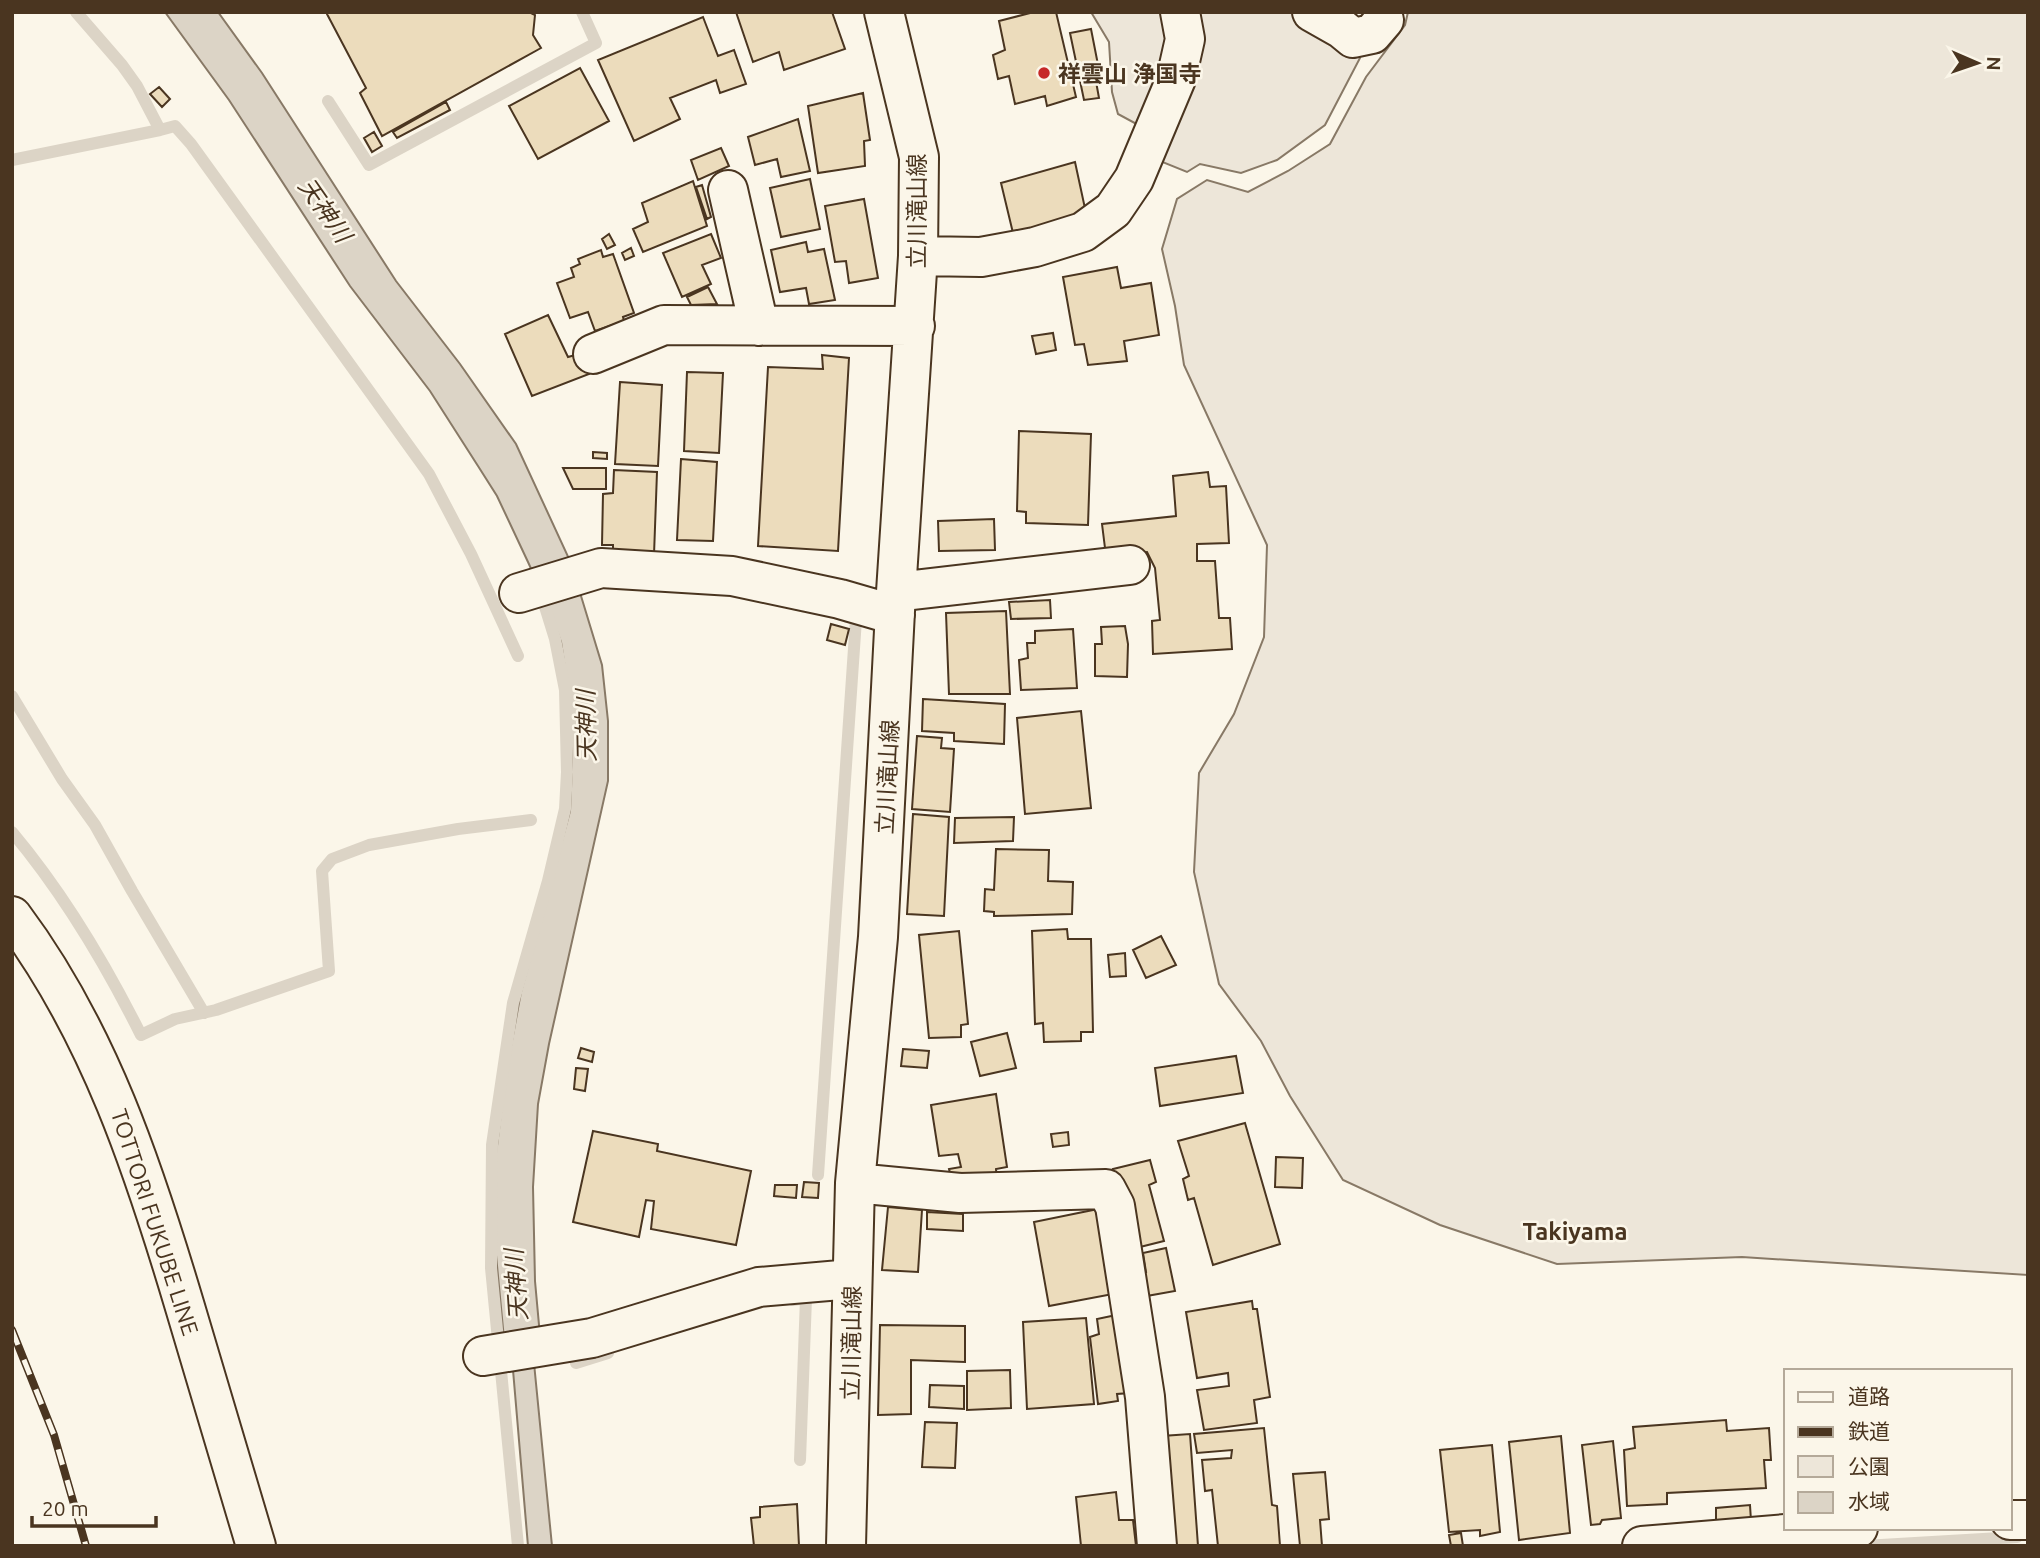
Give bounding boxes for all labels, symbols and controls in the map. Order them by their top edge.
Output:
north arrow [1942,28,2012,98]
text: N [1983,56,2005,71]
place label: 祥雲山 浄国寺 [1058,61,1201,86]
marker: 祥雲山 浄国寺 [1036,65,1052,81]
street label: 立川滝山線 [904,154,929,269]
water label: 天神川 [293,173,358,250]
water label: 天神川 [572,687,600,762]
street label: 立川滝山線 [872,719,902,835]
street label: TOTTORI FUKUBE LINE [107,1106,203,1338]
district label: Takiyama [1523,1218,1628,1245]
water label: 天神川 [500,1245,532,1322]
street label: 立川滝山線 [837,1285,865,1401]
legend [1784,1369,2012,1530]
text: 道路 [1848,1384,1890,1408]
text: 鉄道 [1848,1419,1890,1443]
text: 公園 [1848,1454,1890,1478]
scale bar [32,1484,156,1528]
text: 水域 [1848,1489,1890,1513]
text: 20 m [42,1496,89,1520]

